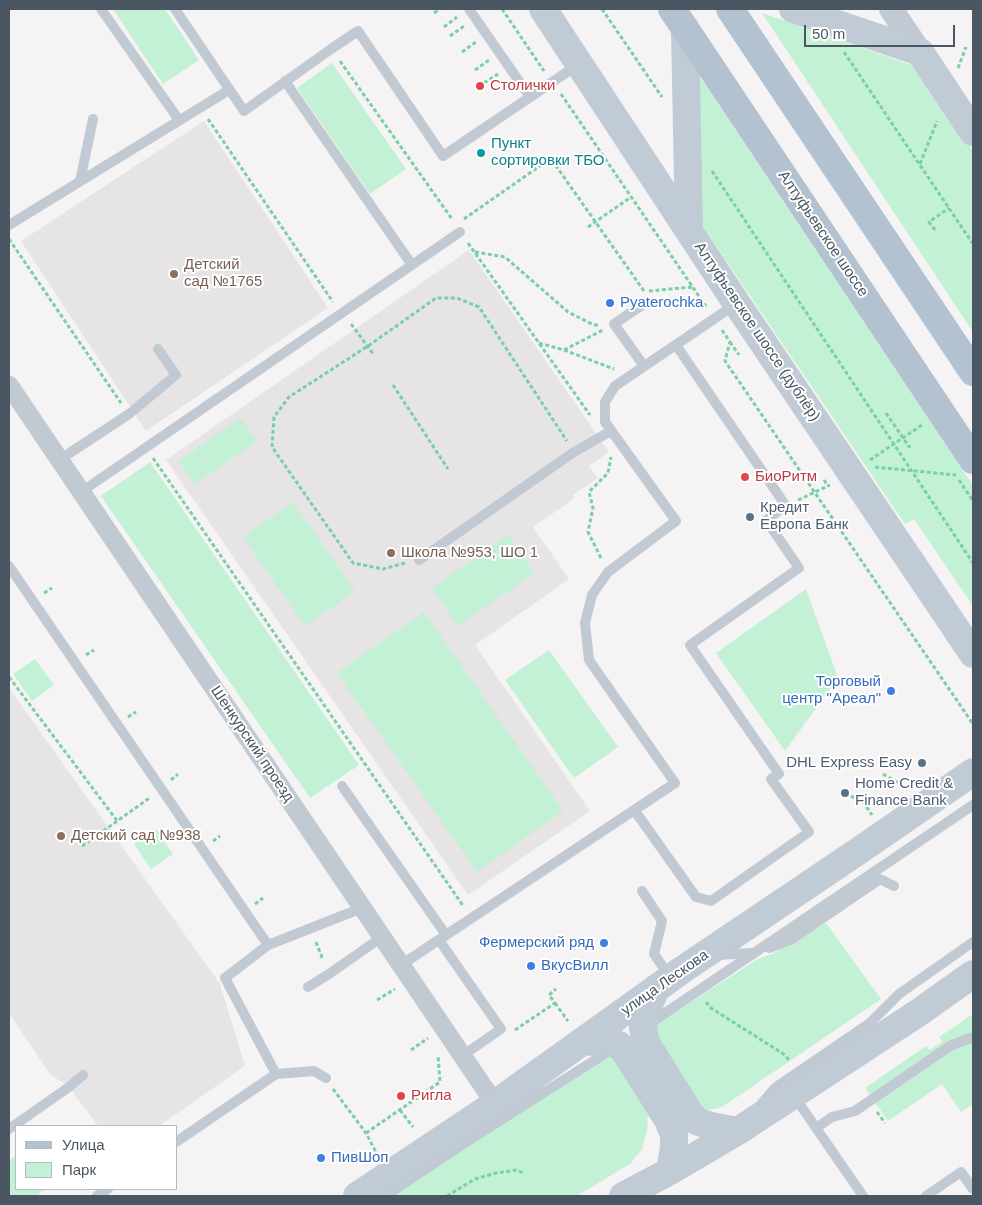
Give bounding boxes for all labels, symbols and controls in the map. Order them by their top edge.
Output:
scale bar [807,15,958,47]
text: 50 m [812,25,845,42]
place label: Столички [490,77,555,95]
marker: Столички [474,80,486,92]
place label: Пункт сортировки ТБО [491,135,605,170]
marker: Пункт сортировки ТБО [475,147,487,159]
street label: Алтуфьевское шоссе [774,168,872,300]
street label: Алтуфьевское шоссе (дублёр) [690,239,824,425]
place label: Детский сад №1765 [184,256,262,291]
marker: Детский сад №1765 [168,268,180,280]
place label: Pyaterochka [620,294,703,312]
marker: Pyaterochka [604,297,616,309]
place label: БиоРитм [755,468,817,486]
marker: БиоРитм [739,471,751,483]
place label: Кредит Европа Банк [760,499,848,534]
marker: Кредит Европа Банк [744,511,756,523]
place label: Школа №953, ШО 1 [401,544,538,562]
marker: Школа №953, ШО 1 [385,547,397,559]
place label: Торговый центр "Ареал" [782,673,881,708]
street label: Шенкурский проезд [207,683,297,805]
marker: Торговый центр "Ареал" [885,685,897,697]
place label: DHL Express Easy [786,754,912,772]
marker: DHL Express Easy [916,757,928,769]
place label: Home Credit & Finance Bank [855,775,953,810]
marker: Home Credit & Finance Bank [839,787,851,799]
place label: Детский сад №938 [71,827,201,845]
marker: Детский сад №938 [55,830,67,842]
place label: Фермерский ряд [479,934,594,952]
marker: Фермерский ряд [598,937,610,949]
street label: улица Лескова [618,946,712,1020]
place label: ВкусВилл [541,957,608,975]
marker: ВкусВилл [525,960,537,972]
place label: Ригла [411,1087,452,1105]
marker: Ригла [395,1090,407,1102]
legend [15,1125,178,1190]
text: Улица [62,1136,105,1153]
place label: ПивШоп [331,1149,388,1167]
marker: ПивШоп [315,1152,327,1164]
text: Парк [62,1161,96,1178]

